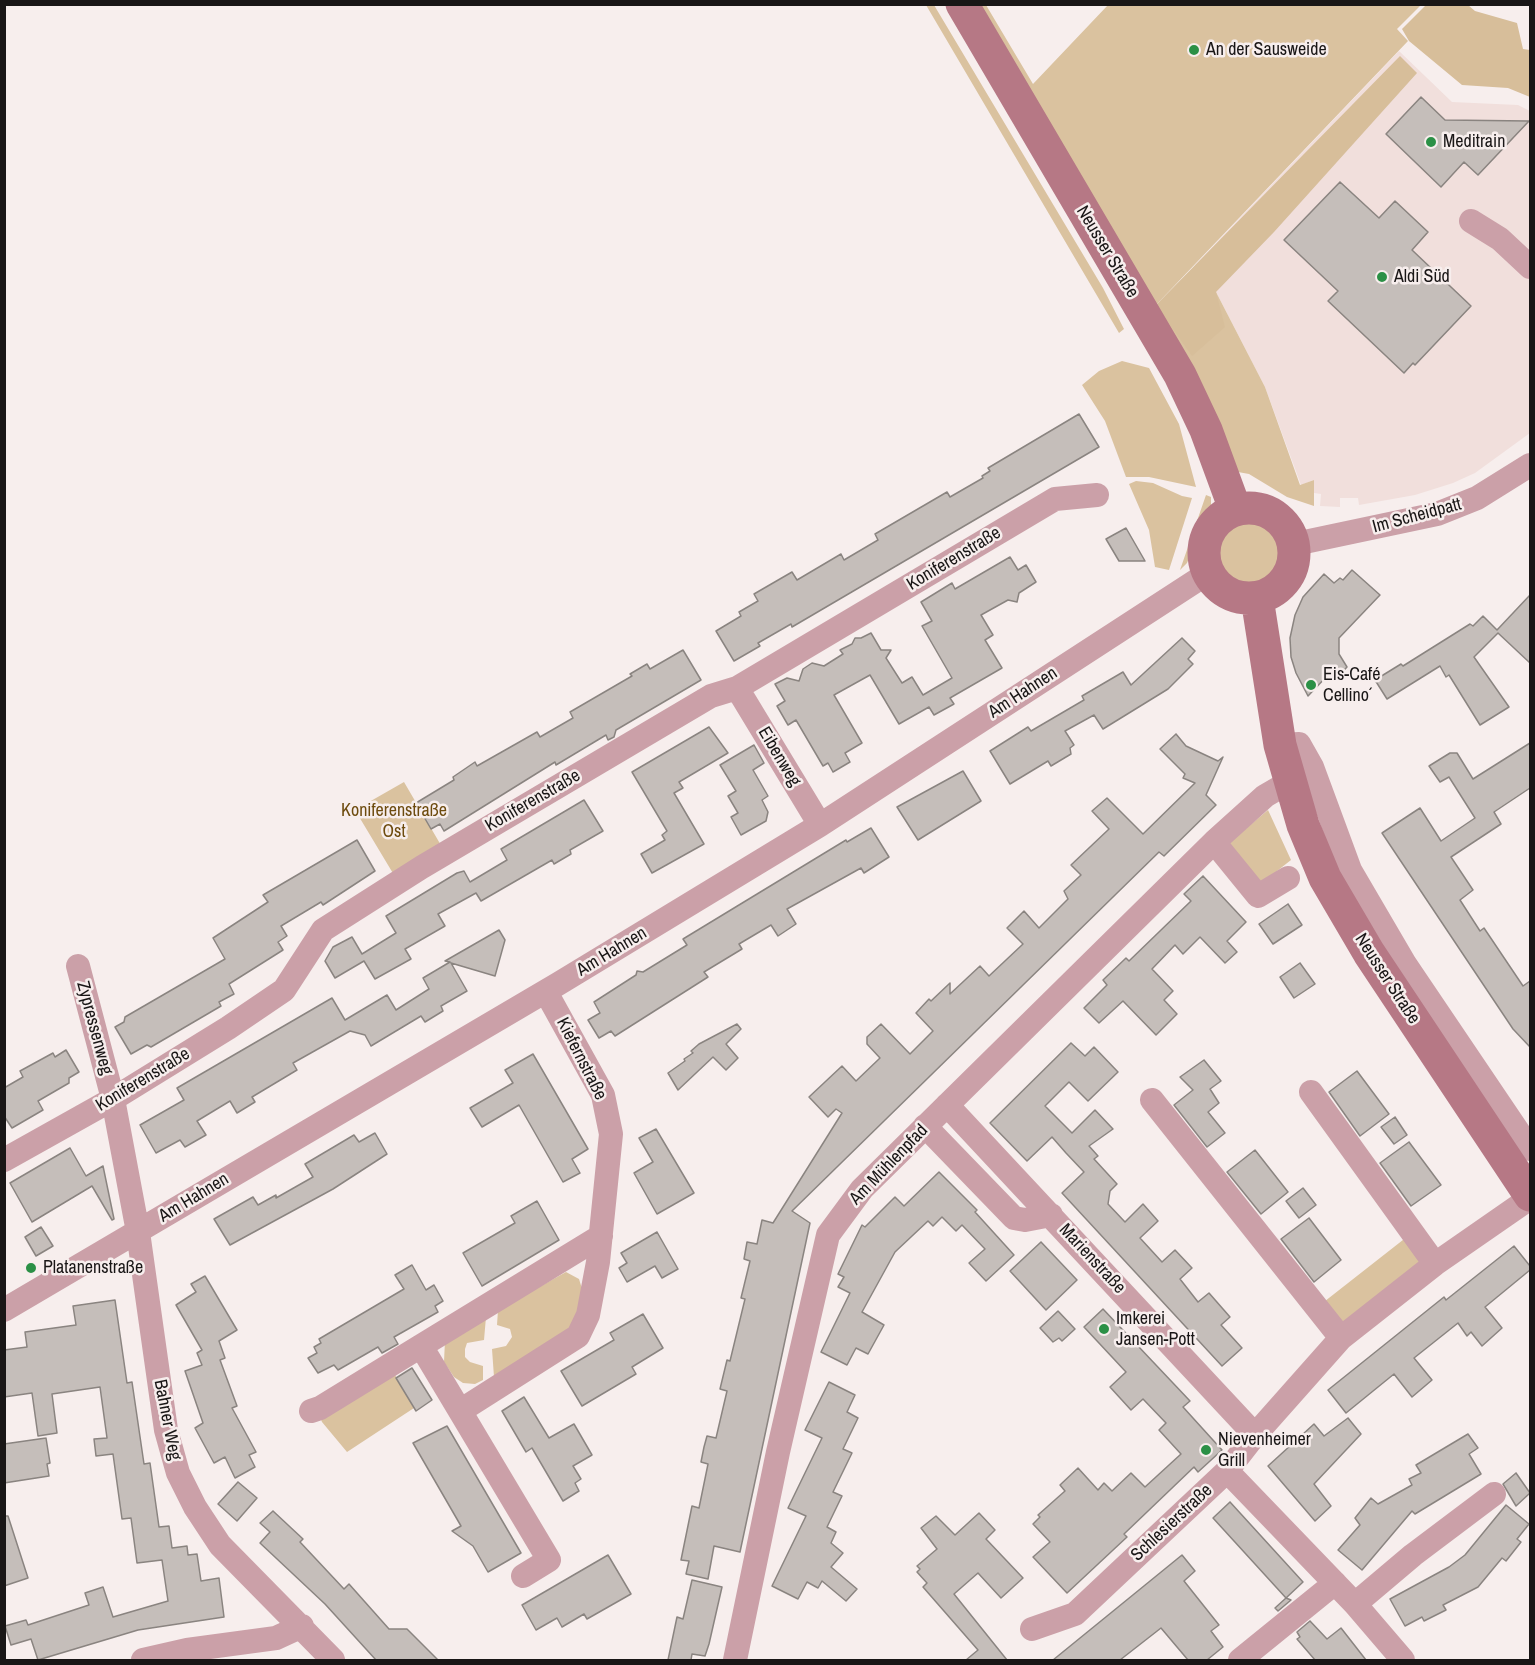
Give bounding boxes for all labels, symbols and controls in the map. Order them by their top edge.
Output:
place label: An der Sausweide [1206,39,1327,61]
marker: An der Sausweide [1187,43,1201,57]
place label: Meditrain [1443,131,1505,153]
marker: Meditrain [1424,135,1438,149]
street label: Neusser Straße [1071,202,1143,302]
place label: Aldi Süd [1394,266,1450,288]
marker: Aldi Süd [1375,270,1389,284]
street label: Im Scheidpatt [1370,494,1464,538]
street label: Koniferenstraße [903,522,1005,596]
street label: Am Hahnen [984,663,1062,723]
place label: Eis-Café Cellino´ [1323,664,1380,706]
marker: Eis-Café Cellino´ [1304,678,1318,692]
street label: Eibenweg [753,723,805,791]
street label: Koniferenstraße [482,765,584,837]
park label: Koniferenstraße Ost [341,800,447,842]
street label: Am Hahnen [573,923,651,981]
street label: Neusser Straße [1350,930,1424,1028]
street label: Zypressenweg [71,979,117,1077]
street label: Kiefernstraße [551,1014,611,1104]
street label: Koniferenstraße [92,1043,194,1117]
street label: Am Mühlenpfad [845,1120,933,1210]
street label: Am Hahnen [155,1169,233,1227]
street label: Marienstraße [1054,1220,1130,1298]
place label: Platanenstraße [43,1257,143,1279]
marker: Platanenstraße [24,1261,38,1275]
place label: Imkerei Jansen-Pott [1116,1308,1195,1350]
marker: Imkerei Jansen-Pott [1097,1322,1111,1336]
street label: Bahner Weg [149,1378,185,1462]
place label: Nievenheimer Grill [1218,1429,1311,1472]
marker: Nievenheimer Grill [1199,1443,1213,1457]
street label: Schlesierstraße [1127,1480,1217,1566]

